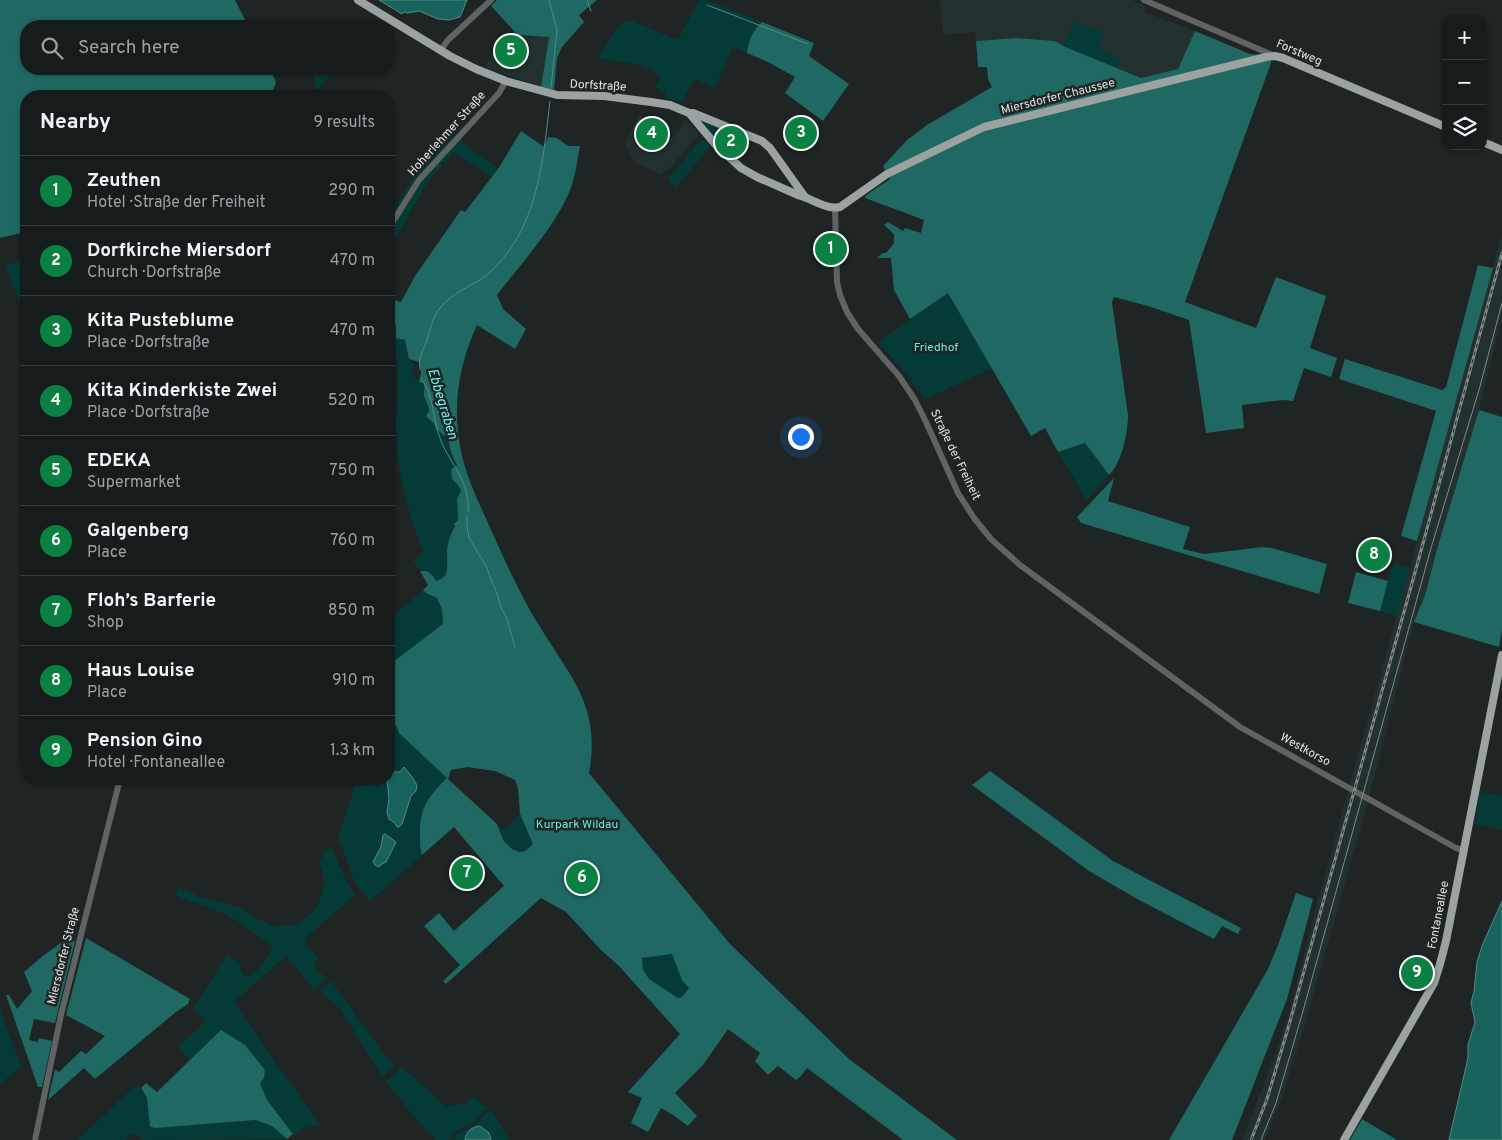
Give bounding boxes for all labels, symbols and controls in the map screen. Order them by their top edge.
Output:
map controls [1442,15,1487,150]
button: + [1442,15,1487,60]
search box [20,20,395,75]
pin: 5 [495,32,527,70]
icon: search [38,34,66,62]
text: Search here [78,36,180,60]
street label: Forstweg [1273,36,1325,70]
button: − [1442,60,1487,105]
street label: Miersdorfer Chaussee [999,75,1117,119]
street label: Dorfstraße [569,77,627,95]
street label: Hoherlehmer Straße [405,88,489,180]
button: layers [1442,105,1487,150]
text: Nearby [40,109,111,136]
text: 9 results [313,113,375,133]
pin: 3 [785,114,817,152]
pin: 4 [636,115,668,153]
pin: 2 [715,123,747,161]
text: Zeuthen [87,169,161,193]
text: 1 [53,181,59,201]
text: 290 m [328,181,375,201]
text: Hotel · Straße der Freiheit [87,193,266,213]
pin: 1 [815,230,847,268]
text: Dorfkirche Miersdorf [87,239,271,263]
text: 2 [51,251,61,271]
text: 470 m [330,251,375,271]
text: Church · Dorfstraße [87,263,221,283]
text: Kita Pusteblume [87,309,234,333]
text: 3 [51,321,61,341]
text: 470 m [330,321,375,341]
text: Place · Dorfstraße [87,333,210,353]
park label: Friedhof [914,340,958,356]
water label: Ebbegraben [423,367,461,442]
text: Kita Kinderkiste Zwei [87,379,277,403]
text: 4 [51,391,61,411]
text: 520 m [328,391,375,411]
text: Place · Dorfstraße [87,403,210,423]
street label: Straße der Freiheit [926,407,984,503]
your location [788,424,814,450]
text: EDEKA [87,449,151,473]
text: 5 [51,461,61,481]
text: 750 m [329,461,375,481]
text: Supermarket [87,473,181,493]
text: Galgenberg [87,519,189,543]
text: 6 [51,531,61,551]
text: 760 m [330,531,375,551]
pin: 8 [1358,536,1390,574]
text: Place [87,543,127,563]
text: Floh’s Barferie [87,589,216,613]
text: 7 [52,601,60,621]
text: 850 m [328,601,375,621]
text: Shop [87,613,124,633]
text: Haus Louise [87,659,195,683]
text: 8 [51,671,61,691]
text: 910 m [332,671,375,691]
text: Place [87,683,127,703]
text: Pension Gino [87,729,203,753]
street label: Westkorso [1277,730,1333,771]
text: 9 [51,741,61,761]
text: 1.3 km [330,741,375,761]
text: Hotel · Fontaneallee [87,753,225,773]
park label: Kurpark Wildau [536,817,618,833]
pin: 7 [451,854,483,892]
pin: 6 [566,859,598,897]
street label: Fontaneallee [1425,880,1453,950]
street label: Miersdorfer Straße [44,905,84,1007]
pin: 9 [1401,954,1433,992]

